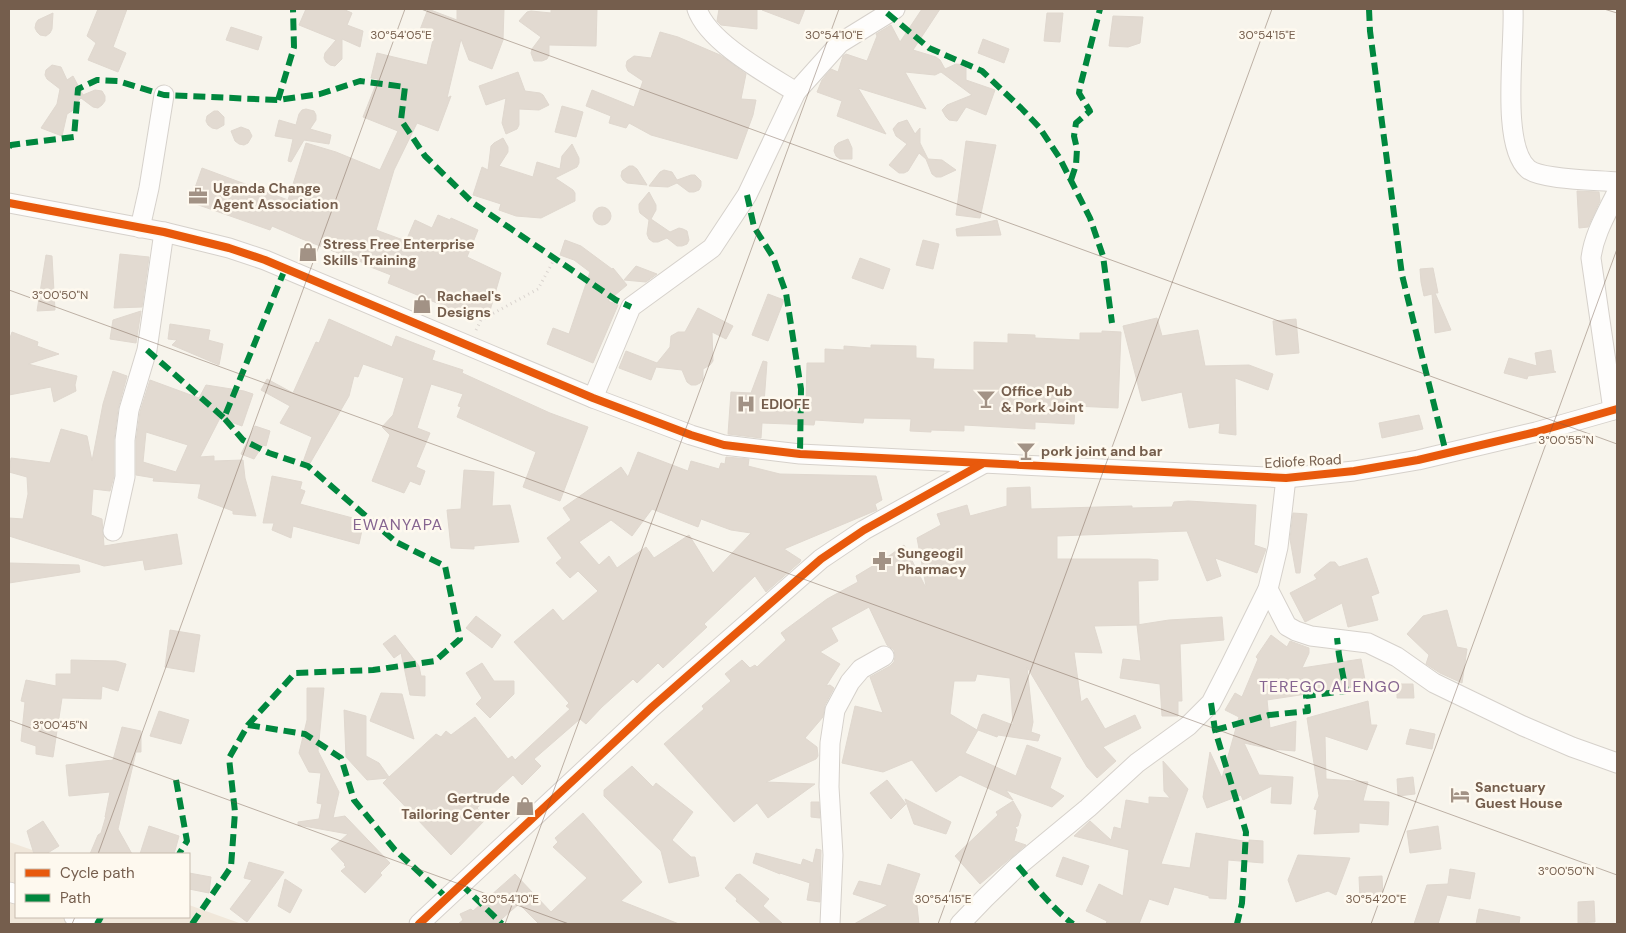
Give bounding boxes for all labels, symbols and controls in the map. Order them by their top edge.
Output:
text: 30°54'05"E [370,27,432,43]
text: 30°54'10"E [805,27,863,43]
text: 30°54'15"E [1238,27,1296,43]
place label: Uganda Change Agent Association [213,179,338,213]
office icon: Uganda Change Agent Association [187,185,209,207]
place label: Stress Free Enterprise Skills Training [323,235,475,269]
shop icon: Stress Free Enterprise Skills Training [297,241,319,263]
text: 3°00'50"N [32,287,88,303]
place label: Rachael's Designs [437,287,502,321]
shop icon: Rachael's Designs [411,293,433,315]
place label: Office Pub & Pork Joint [1001,382,1084,416]
bar icon: Office Pub & Pork Joint [975,388,997,410]
hospital icon: EDIOFE [735,393,757,415]
place label: EDIOFE [761,395,810,413]
text: 3°00'55"N [1538,432,1594,448]
bar icon: pork joint and bar [1015,440,1037,462]
place label: pork joint and bar [1041,442,1163,460]
street label: Ediofe Road [1264,450,1342,472]
district label: EWANYAPA [353,514,443,535]
place label: Sungeogil Pharmacy [897,544,967,578]
pharmacy icon: Sungeogil Pharmacy [871,550,893,572]
district label: TEREGO ALENGO [1259,676,1401,697]
text: 3°00'45"N [32,717,88,733]
place label: Sanctuary Guest House [1475,778,1563,812]
hotel icon: Sanctuary Guest House [1449,784,1471,806]
place label: Gertrude Tailoring Center [401,789,510,823]
shop icon: Gertrude Tailoring Center [514,795,536,817]
legend [15,853,190,918]
text: Cycle path [60,863,135,883]
text: 3°00'50"N [1538,863,1594,879]
text: Path [60,888,91,908]
text: 30°54'10"E [481,891,539,907]
text: 30°54'15"E [914,891,972,907]
text: 30°54'20"E [1345,891,1407,907]

